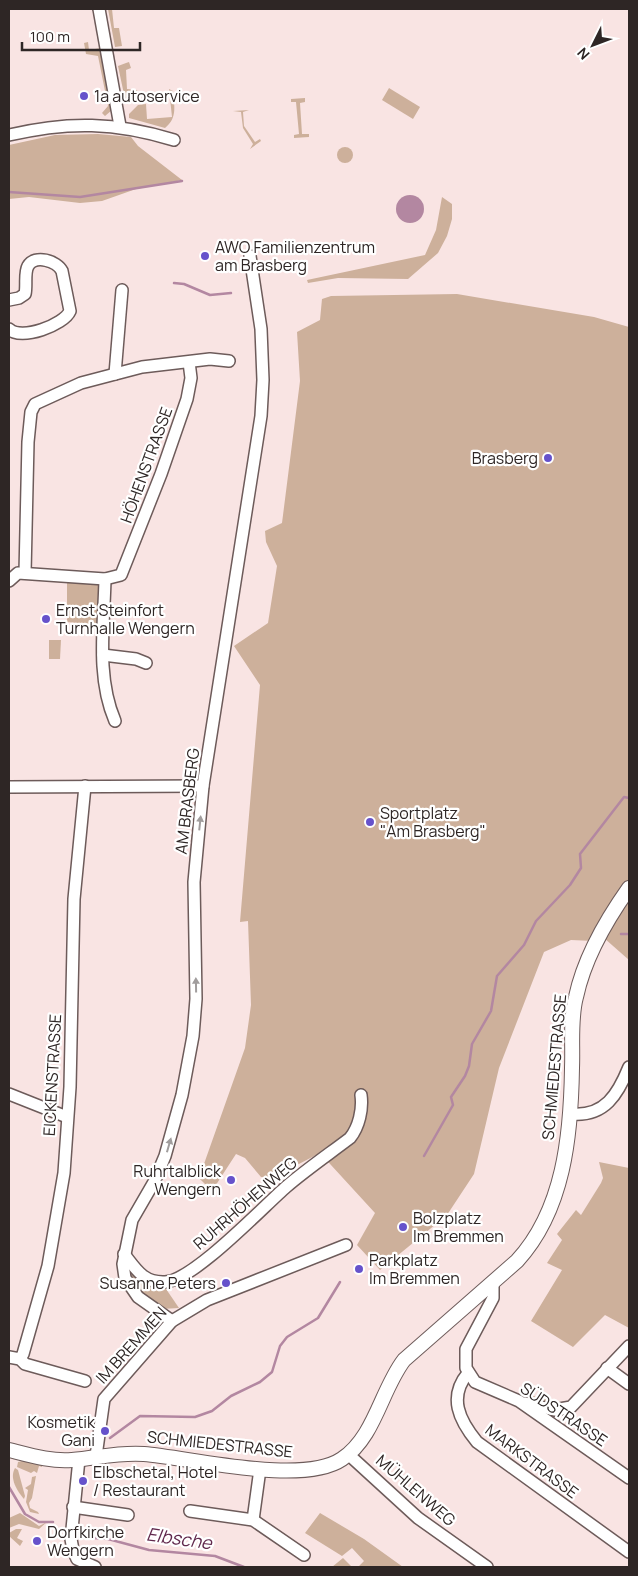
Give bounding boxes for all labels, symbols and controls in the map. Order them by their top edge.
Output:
scale bar [22,20,140,52]
north arrow [568,20,618,70]
text: 100 m [30,26,70,47]
text: N [573,44,593,64]
place label: 1a autoservice [94,85,200,107]
marker: 1a autoservice [78,90,90,102]
place label: AWO Familienzentrum am Brasberg [215,236,375,276]
marker: AWO Familienzentrum am Brasberg [199,250,211,262]
street label: HÖHENSTRASSE [115,404,177,526]
place label: Brasberg [472,447,538,469]
marker: Brasberg [542,452,554,464]
place label: Ernst Steinfort Turnhalle Wengern [56,599,195,639]
marker: Ernst Steinfort Turnhalle Wengern [40,613,52,625]
street label: AM BRASBERG [170,747,204,855]
place label: Sportplatz "Am Brasberg" [380,802,486,842]
one-way arrow [196,815,204,831]
marker: Sportplatz "Am Brasberg" [364,816,376,828]
one-way arrow [192,977,200,993]
street label: SCHMIEDESTRASSE [537,993,571,1141]
street label: EICKENSTRASSE [38,1013,66,1137]
one-way arrow [165,1137,173,1152]
street label: RUHRHÖHENWEG [188,1152,302,1254]
place label: Ruhrtalblick Wengern [133,1160,222,1200]
marker: Ruhrtalblick Wengern [225,1174,237,1186]
place label: Bolzplatz Im Bremmen [413,1207,504,1247]
marker: Bolzplatz Im Bremmen [397,1221,409,1233]
place label: Parkplatz Im Bremmen [369,1249,460,1289]
marker: Parkplatz Im Bremmen [353,1263,365,1275]
place label: Susanne Peters [100,1272,216,1294]
marker: Susanne Peters [220,1277,232,1289]
street label: IM BREMMEN [91,1302,171,1388]
street label: SÜDSTRASSE [516,1377,612,1451]
place label: Kosmetik Gani [27,1411,96,1451]
street label: MARKSTRASSE [481,1419,583,1503]
marker: Kosmetik Gani [99,1425,111,1437]
street label: SCHMIEDESTRASSE [146,1425,294,1463]
street label: MÜHLENWEG [372,1449,460,1531]
place label: Elbschetal, Hotel / Restaurant [93,1461,217,1501]
marker: Elbschetal, Hotel / Restaurant [77,1475,89,1487]
place label: Dorfkirche Wengern [47,1521,124,1561]
water label: Elbsche [145,1522,215,1555]
marker: Dorfkirche Wengern [31,1535,43,1547]

